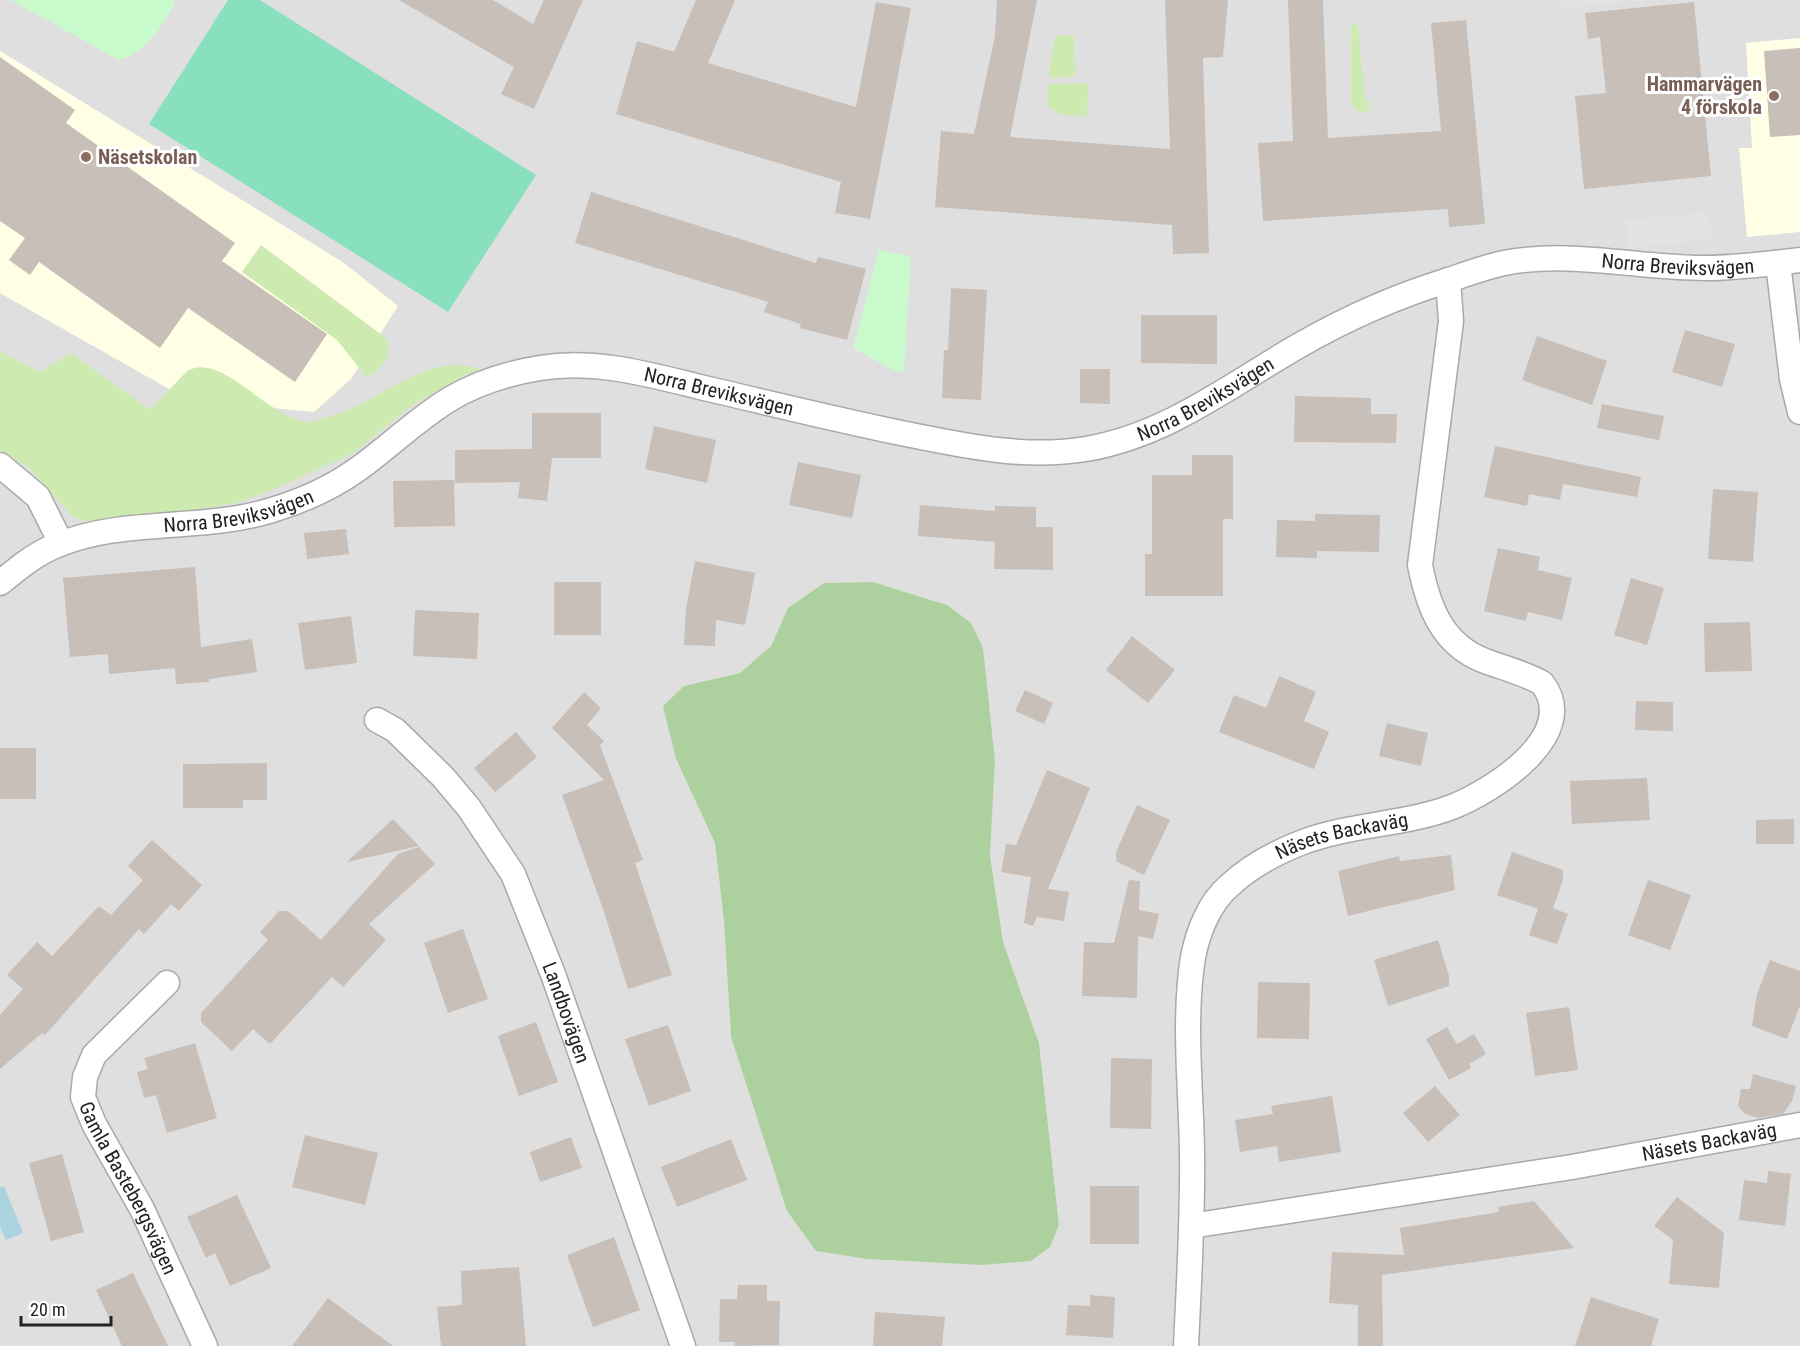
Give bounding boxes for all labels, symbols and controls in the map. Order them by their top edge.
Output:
place label: Hammarvägen 4 förskola [1647,72,1762,119]
marker: Hammarvägen 4 förskola [1767,89,1781,103]
place label: Näsetskolan [98,145,197,169]
marker: Näsetskolan [79,150,93,164]
street label: Norra Breviksvägen [1601,248,1755,280]
street label: Norra Breviksvägen [1134,352,1278,446]
street label: Norra Breviksvägen [642,362,796,421]
street label: Norra Breviksvägen [163,484,317,537]
street label: Näsets Backaväg [1271,807,1410,865]
street label: Landbovägen [537,958,595,1066]
street label: Gamla Bastebergsvägen [74,1098,182,1278]
street label: Näsets Backaväg [1640,1118,1778,1166]
scale bar [21,1289,111,1327]
text: 20 m [30,1299,65,1320]

